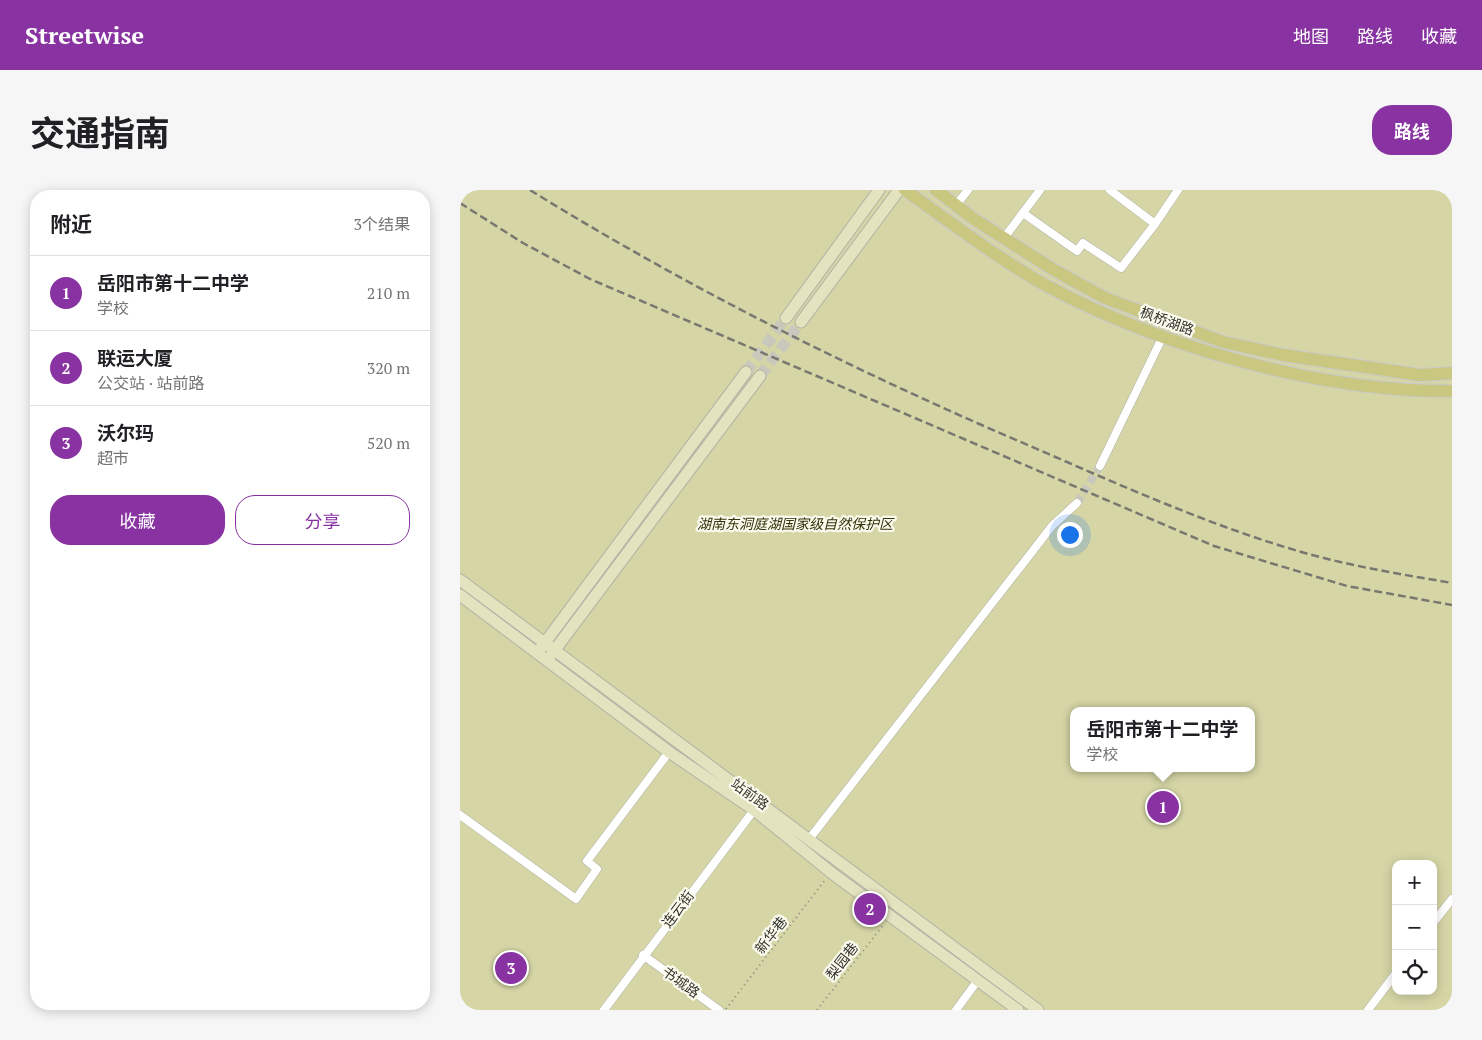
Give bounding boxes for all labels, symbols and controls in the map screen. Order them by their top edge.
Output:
text: Streetwise [25,19,144,51]
text: 地图 [1293,24,1329,48]
text: 路线 [1357,24,1393,48]
text: 收藏 [1421,24,1457,48]
button: 路线 [1372,105,1452,155]
text: 交通指南 [30,110,170,156]
text: 附近 [50,210,92,238]
text: 3个结果 [353,213,410,235]
text: 岳阳市第十二中学 [97,270,249,295]
text: 1 [61,282,71,304]
text: 210 m [367,282,410,304]
text: 学校 [97,297,129,319]
street label: 枫桥湖路 [1138,302,1197,339]
text: 联运大厦 [97,345,173,370]
text: 2 [61,357,71,379]
text: 320 m [367,357,410,379]
text: 公交站 · 站前路 [97,372,205,394]
text: 沃尔玛 [97,420,154,445]
text: 3 [61,432,71,454]
text: 520 m [367,432,410,454]
text: 超市 [97,447,129,469]
button: 收藏 [50,495,225,545]
button: 分享 [235,495,410,545]
park label: 湖南东洞庭湖国家级自然保护区 [697,514,895,533]
your location [1057,522,1083,548]
popup [1070,707,1255,772]
text: 岳阳市第十二中学 [1086,716,1239,741]
text: 学校 [1086,743,1119,765]
street label: 站前路 [728,774,773,814]
pin: 1 [1147,788,1179,826]
map controls [1392,860,1437,995]
button: + [1392,860,1437,905]
street label: 连云街 [657,886,698,931]
pin: 2 [854,890,886,928]
button: − [1392,905,1437,950]
street label: 新华巷 [750,912,791,957]
street label: 梨园巷 [821,938,862,983]
pin: 3 [495,949,527,987]
button: locate [1392,950,1437,995]
street label: 书城路 [659,962,704,1002]

